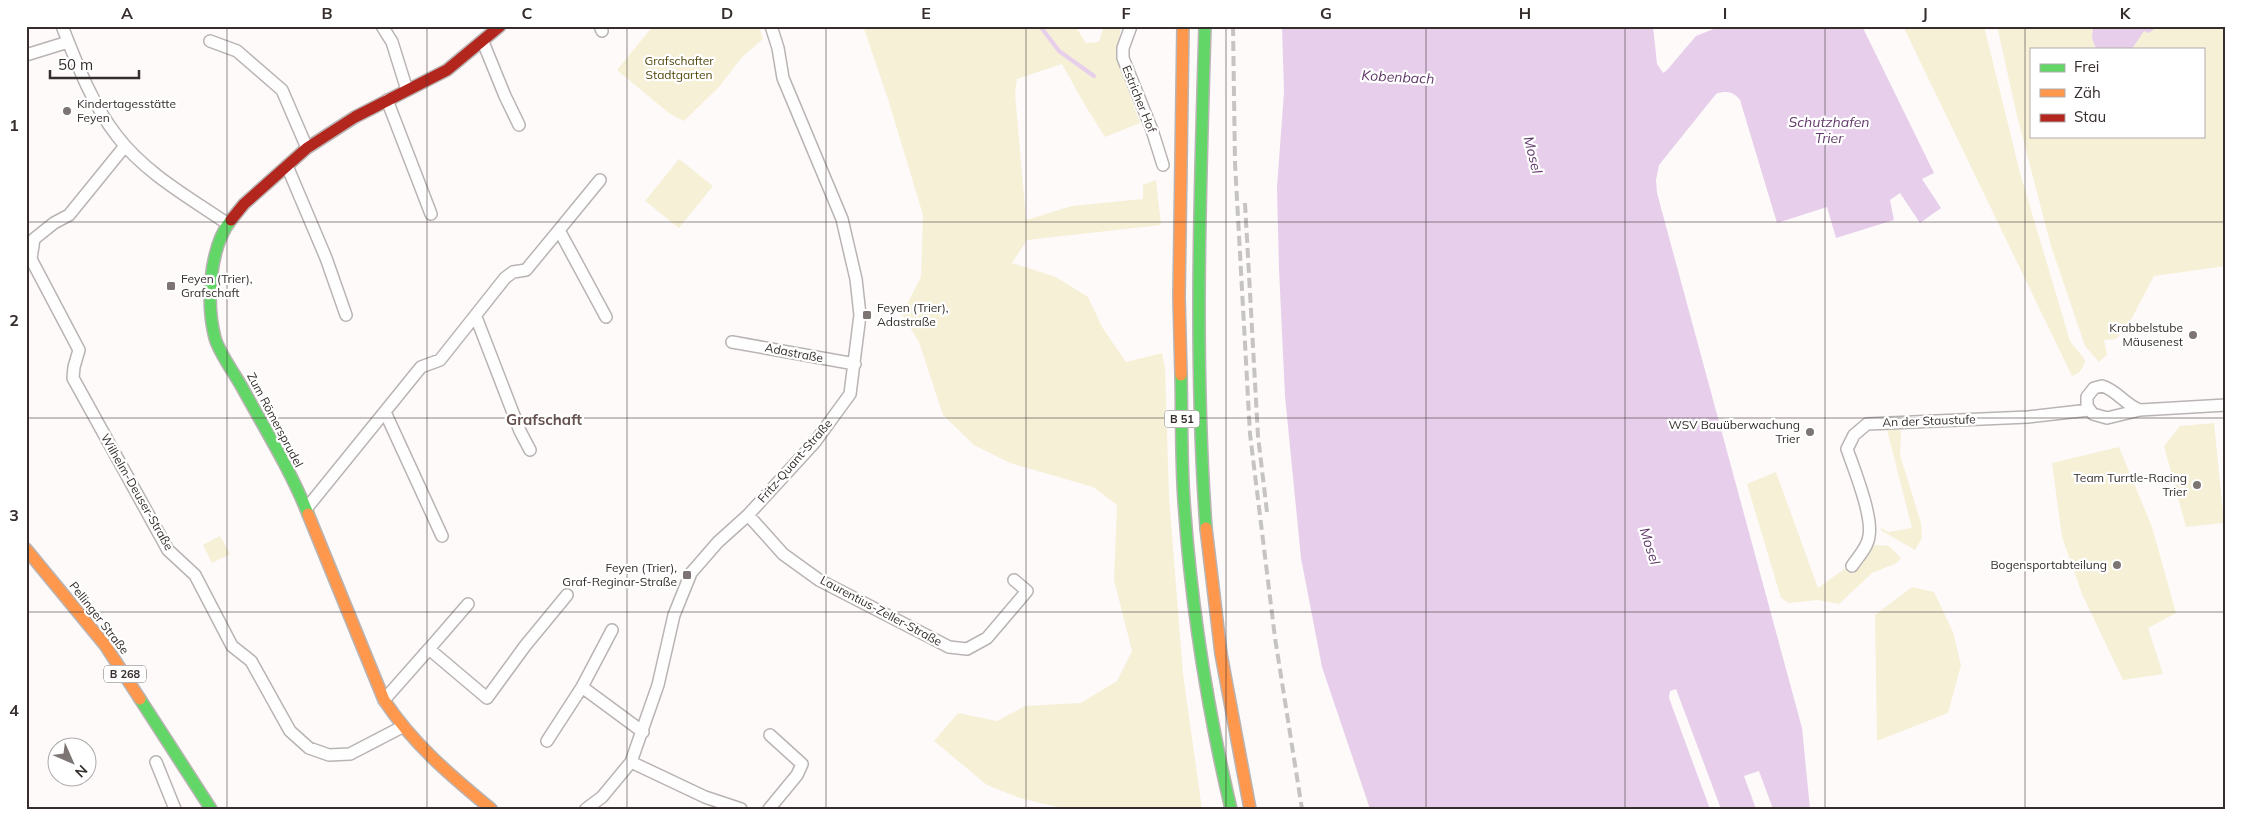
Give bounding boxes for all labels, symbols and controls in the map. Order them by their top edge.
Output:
text: A [121,3,133,23]
text: B [321,3,333,23]
text: C [522,3,533,23]
text: D [721,3,733,23]
text: E [921,3,931,23]
text: F [1121,3,1131,23]
text: G [1320,3,1332,23]
text: H [1519,3,1531,23]
text: I [1723,3,1727,23]
text: J [1922,3,1928,23]
text: K [2120,3,2132,23]
scale bar [50,48,139,80]
legend [2030,48,2204,138]
park label: Grafschafter Stadtgarten [644,53,714,82]
text: 50 m [58,55,93,74]
text: Frei [2074,57,2099,76]
street label: Estricher Hof [1119,63,1160,136]
water label: Kobenbach [1361,66,1435,88]
text: Zäh [2074,83,2101,102]
place label: Kindertagesstätte Feyen [77,96,176,125]
marker: Kindertagesstätte Feyen [61,105,73,117]
text: Stau [2074,107,2106,126]
water label: Schutzhafen Trier [1788,113,1870,147]
text: 1 [9,115,19,135]
water label: Mosel [1520,134,1546,176]
place label: Feyen (Trier), Grafschaft [181,271,252,300]
marker: Feyen (Trier), Grafschaft [165,280,177,292]
place label: Feyen (Trier), Adastraße [877,300,948,329]
marker: Feyen (Trier), Adastraße [861,309,873,321]
text: 2 [9,310,19,330]
place label: Krabbelstube Mäusenest [2109,320,2183,349]
marker: Krabbelstube Mäusenest [2187,329,2199,341]
street label: Adastraße [764,340,824,365]
street label: Zum Römersprudel [244,370,307,470]
district label: Grafschaft [506,410,582,429]
road number: B 51 [1164,410,1200,428]
street label: An der Staustufe [1882,411,1976,430]
street label: Fritz-Quant-Straße [754,416,835,505]
place label: WSV Bauüberwachung Trier [1669,417,1801,446]
marker: WSV Bauüberwachung Trier [1804,426,1816,438]
street label: Wilhelm-Deuser-Straße [98,431,177,553]
place label: Team Turrtle-Racing Trier [2074,470,2188,499]
marker: Team Turrtle-Racing Trier [2191,479,2203,491]
text: 3 [9,505,19,525]
water label: Mosel [1636,525,1665,567]
place label: Bogensportabteilung [1990,557,2107,572]
marker: Bogensportabteilung [2111,559,2123,571]
place label: Feyen (Trier), Graf-Reginar-Straße [562,560,677,589]
marker: Feyen (Trier), Graf-Reginar-Straße [681,569,693,581]
street label: Laurentius-Zeller-Straße [818,572,945,649]
street label: Pellinger Straße [66,578,132,657]
road number: B 268 [104,666,146,682]
text: 4 [9,700,19,720]
north arrow [48,738,98,788]
text: N [71,761,91,781]

